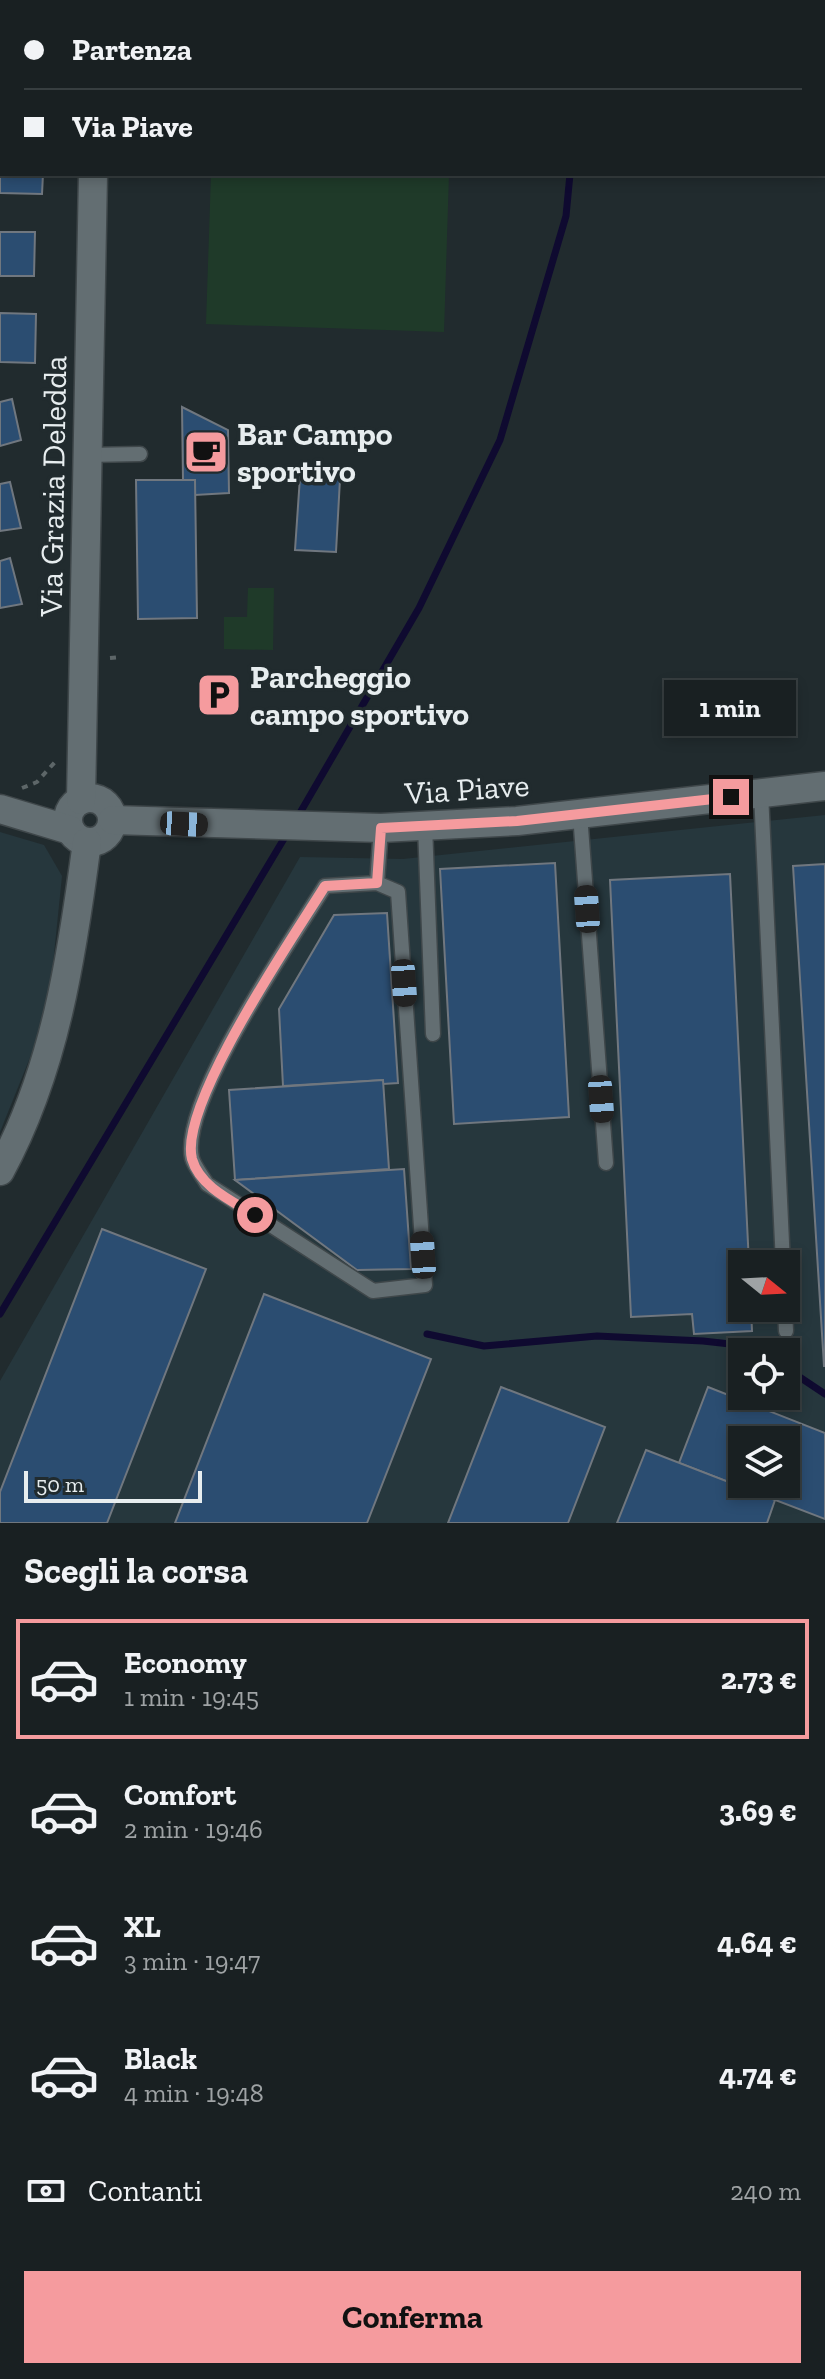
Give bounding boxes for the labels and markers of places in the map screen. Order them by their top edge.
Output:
place label: Bar Campo sportivo [237,415,393,490]
cafe icon: Bar Campo sportivo [182,428,230,476]
place label: Parcheggio campo sportivo [250,658,469,733]
parking icon: Parcheggio campo sportivo [195,671,243,719]

